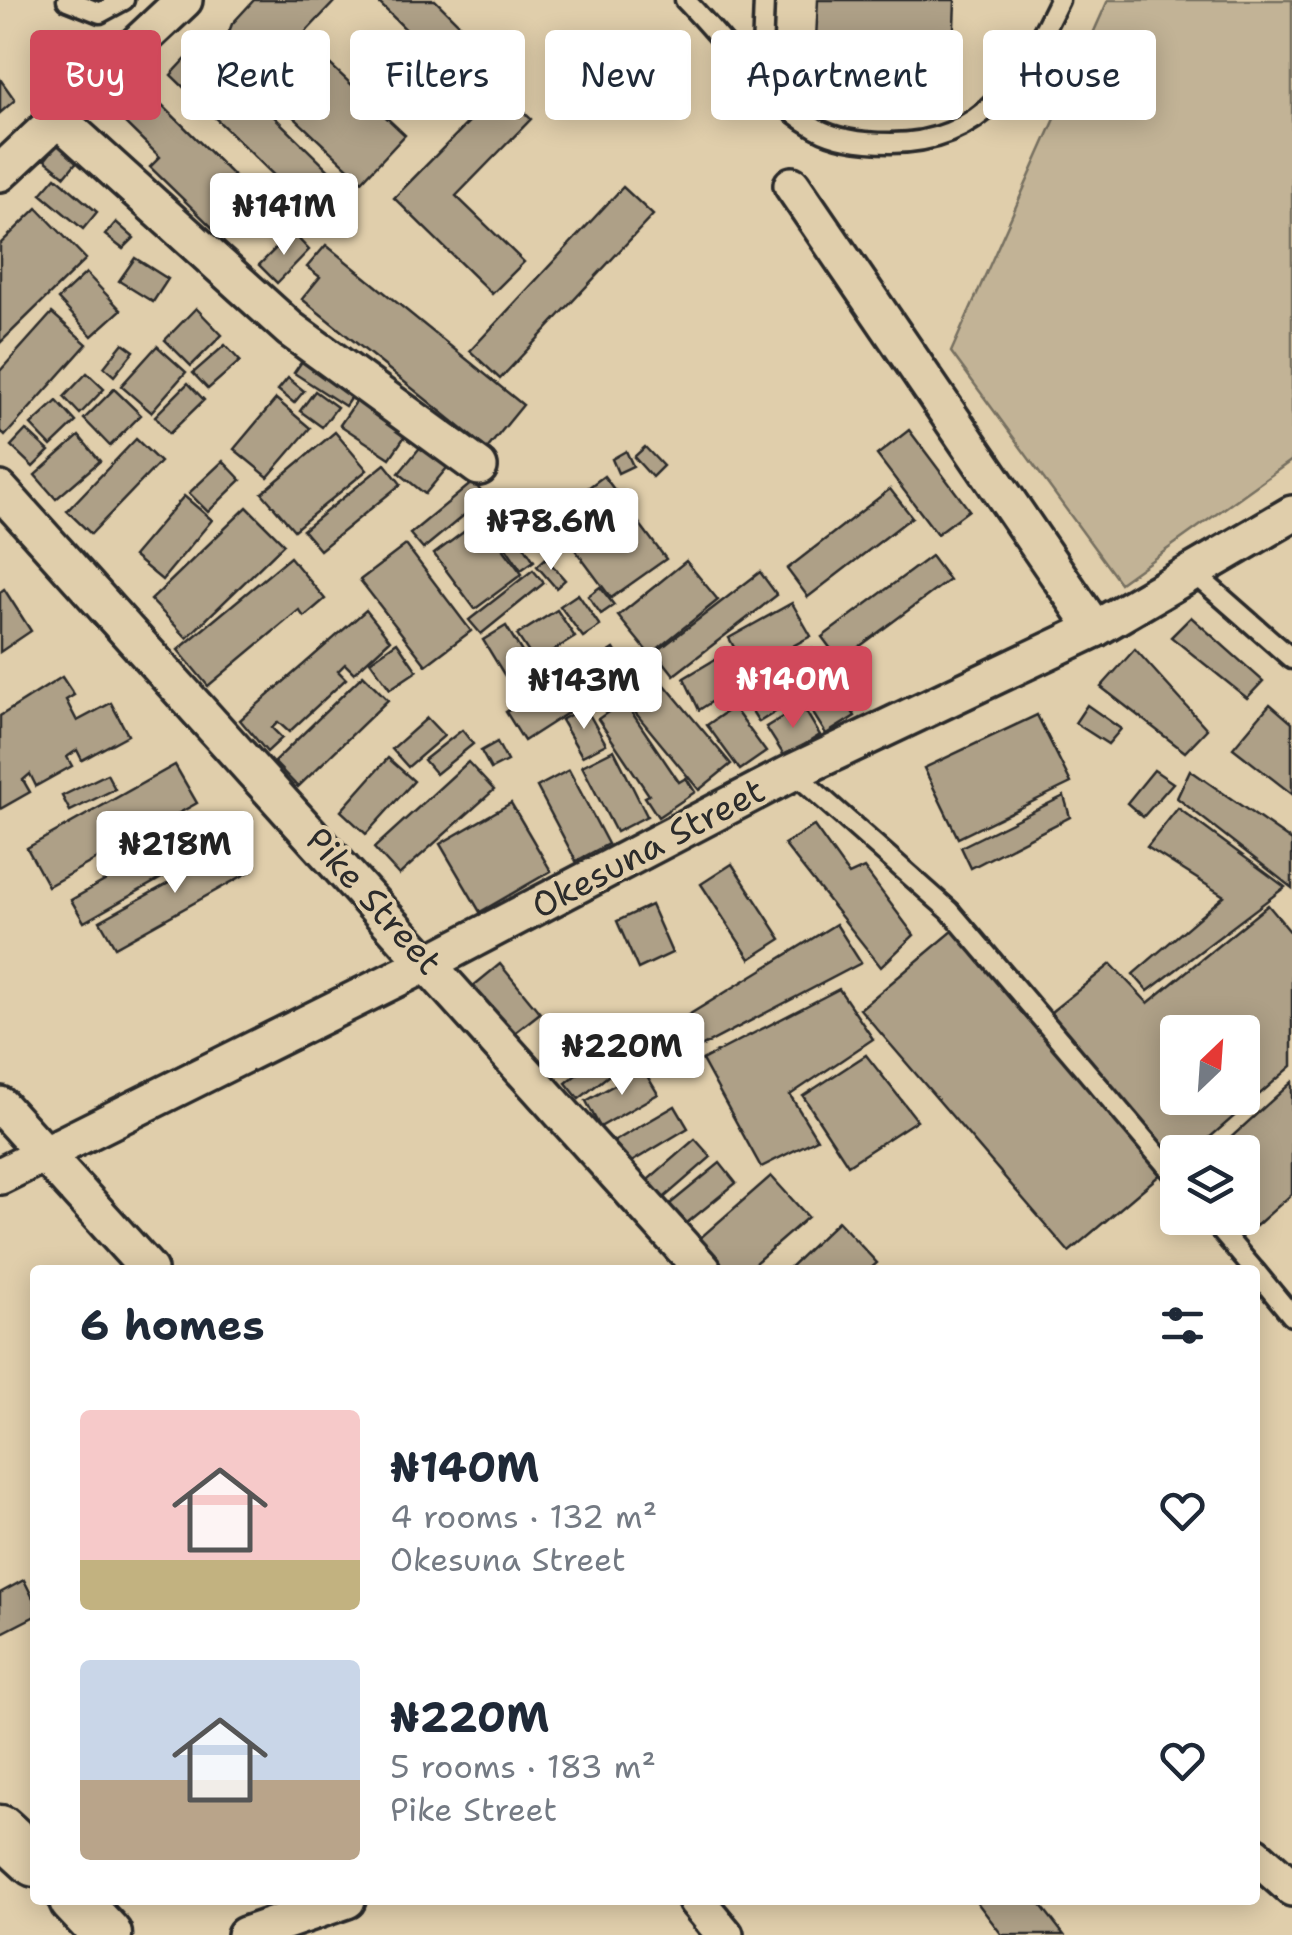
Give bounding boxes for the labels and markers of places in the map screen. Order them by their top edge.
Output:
pin: ₦141M [214,173,354,258]
pin: ₦78.6M [470,488,632,573]
pin: ₦140M [723,646,863,731]
pin: ₦143M [514,647,654,732]
pin: ₦218M [105,811,245,896]
pin: ₦220M [552,1013,692,1098]

